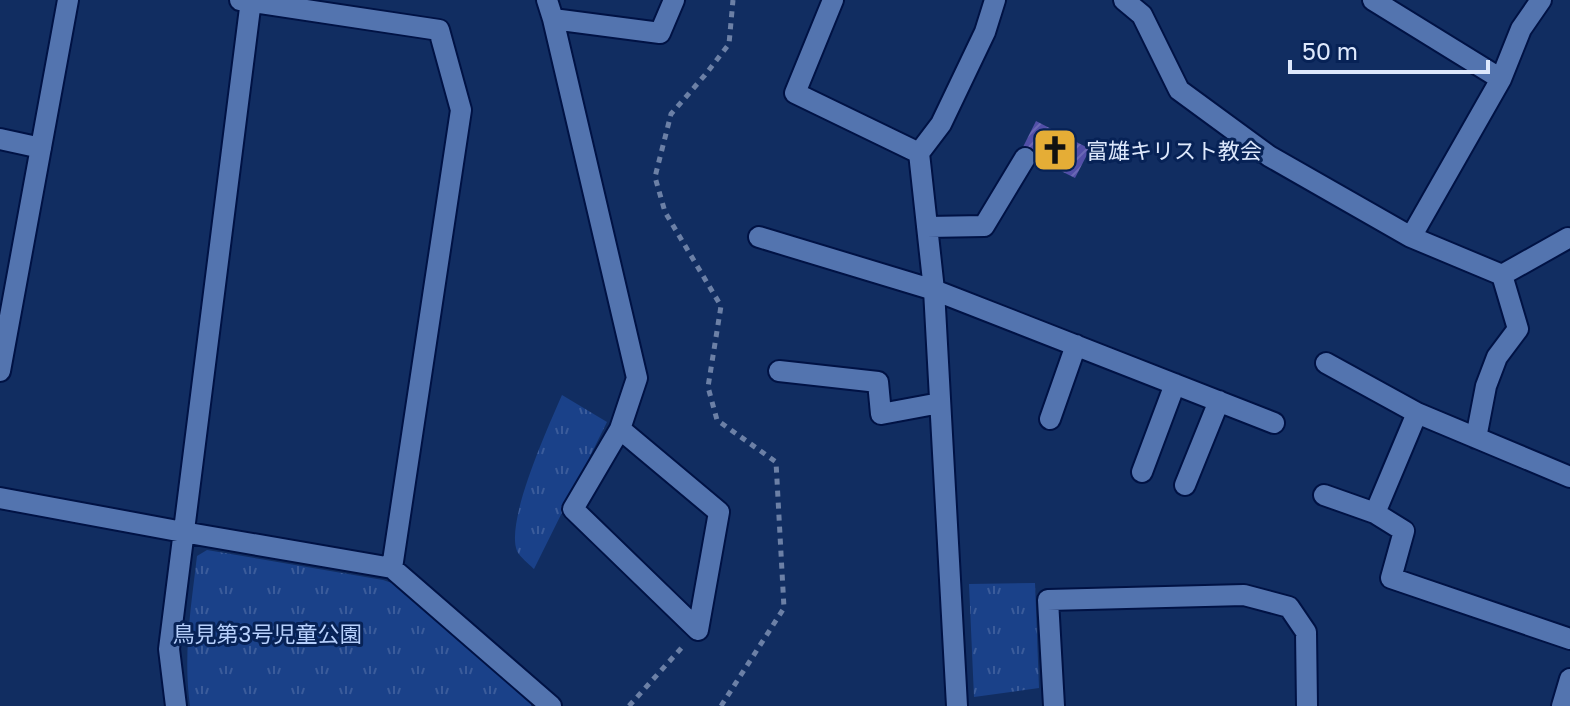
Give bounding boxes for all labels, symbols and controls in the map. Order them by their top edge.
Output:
scale bar [1290,24,1488,74]
text: 50 m [1302,36,1358,65]
church icon: 富雄キリスト教会 [1031,126,1079,174]
place label: 富雄キリスト教会 [1086,137,1262,164]
park label: 鳥見第3号児童公園 [173,620,361,647]

